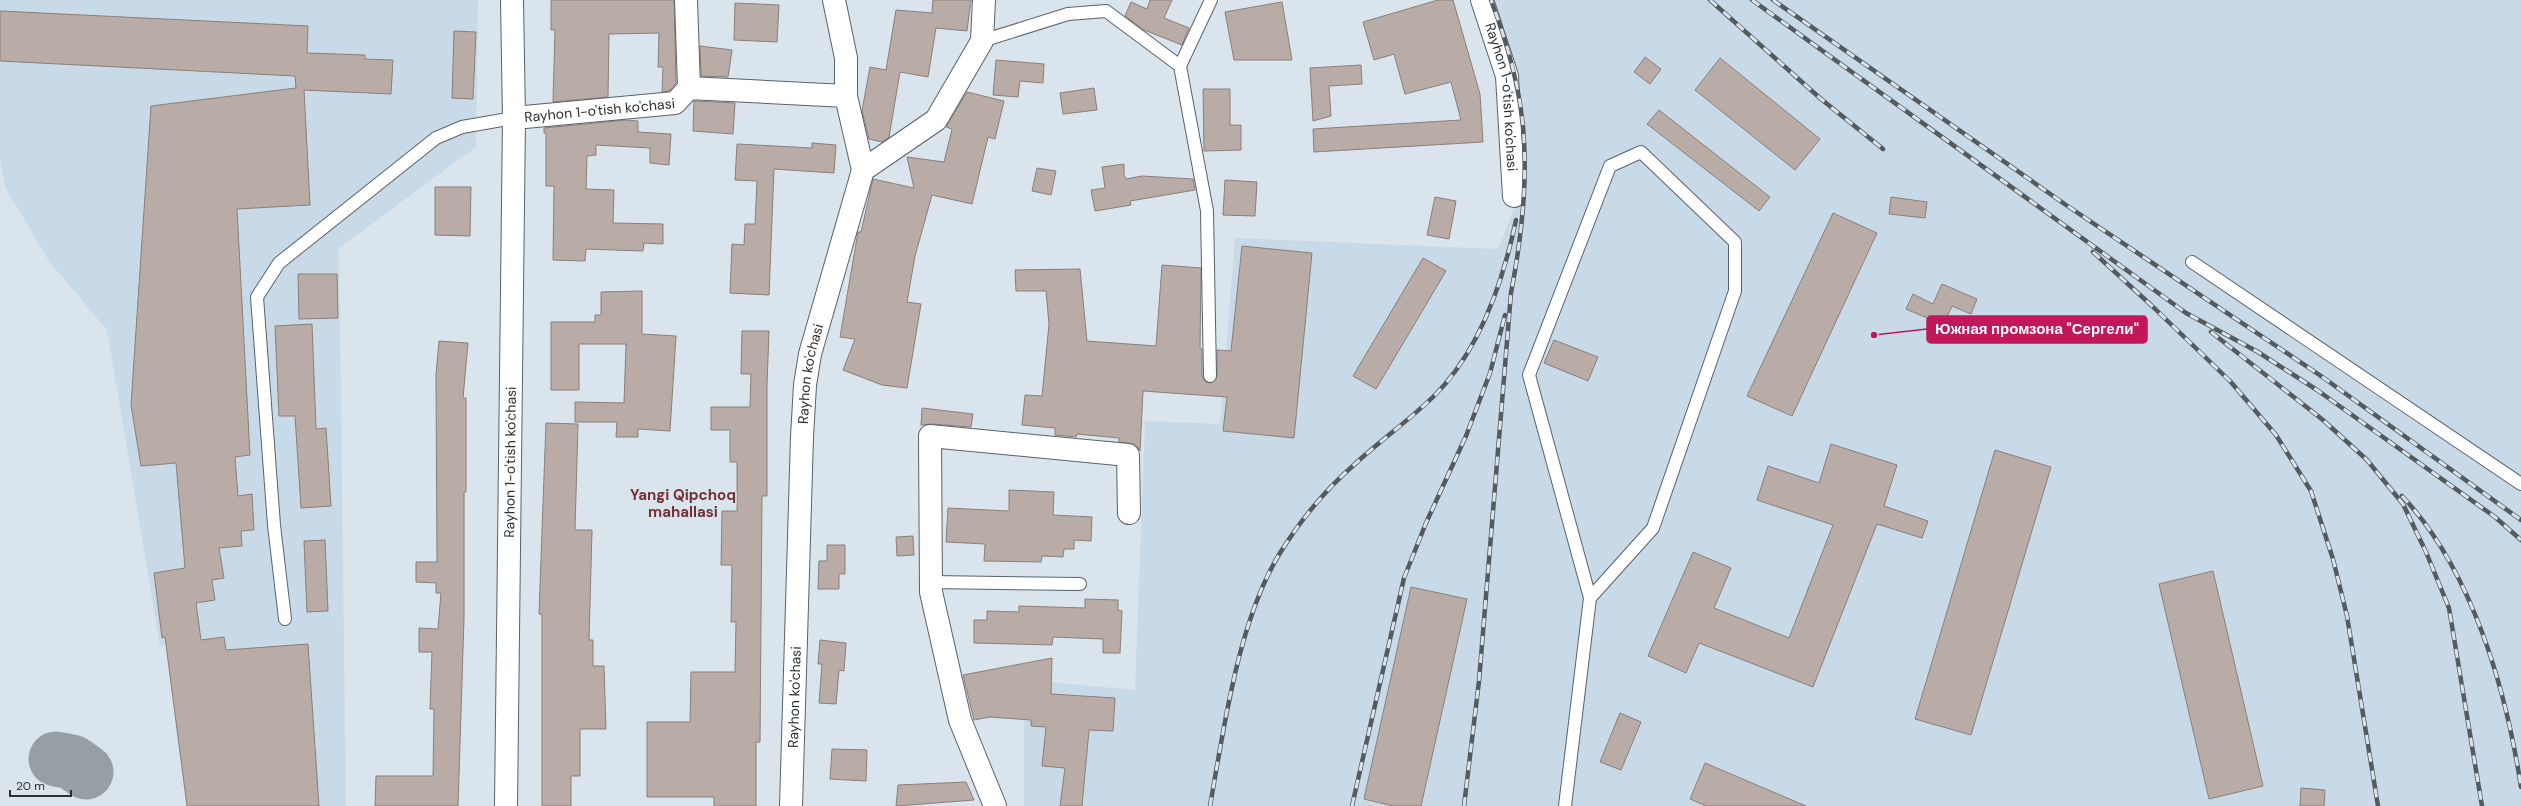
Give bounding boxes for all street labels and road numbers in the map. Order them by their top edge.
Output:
street label: Rayhon 1-o'tish ko'chasi [1481,20,1522,172]
street label: Rayhon 1-o'tish ko'chasi [524,94,676,126]
street label: Rayhon ko'chasi [794,322,827,424]
street label: Rayhon 1-o'tish ko'chasi [500,386,520,538]
street label: Rayhon ko'chasi [784,646,805,748]

